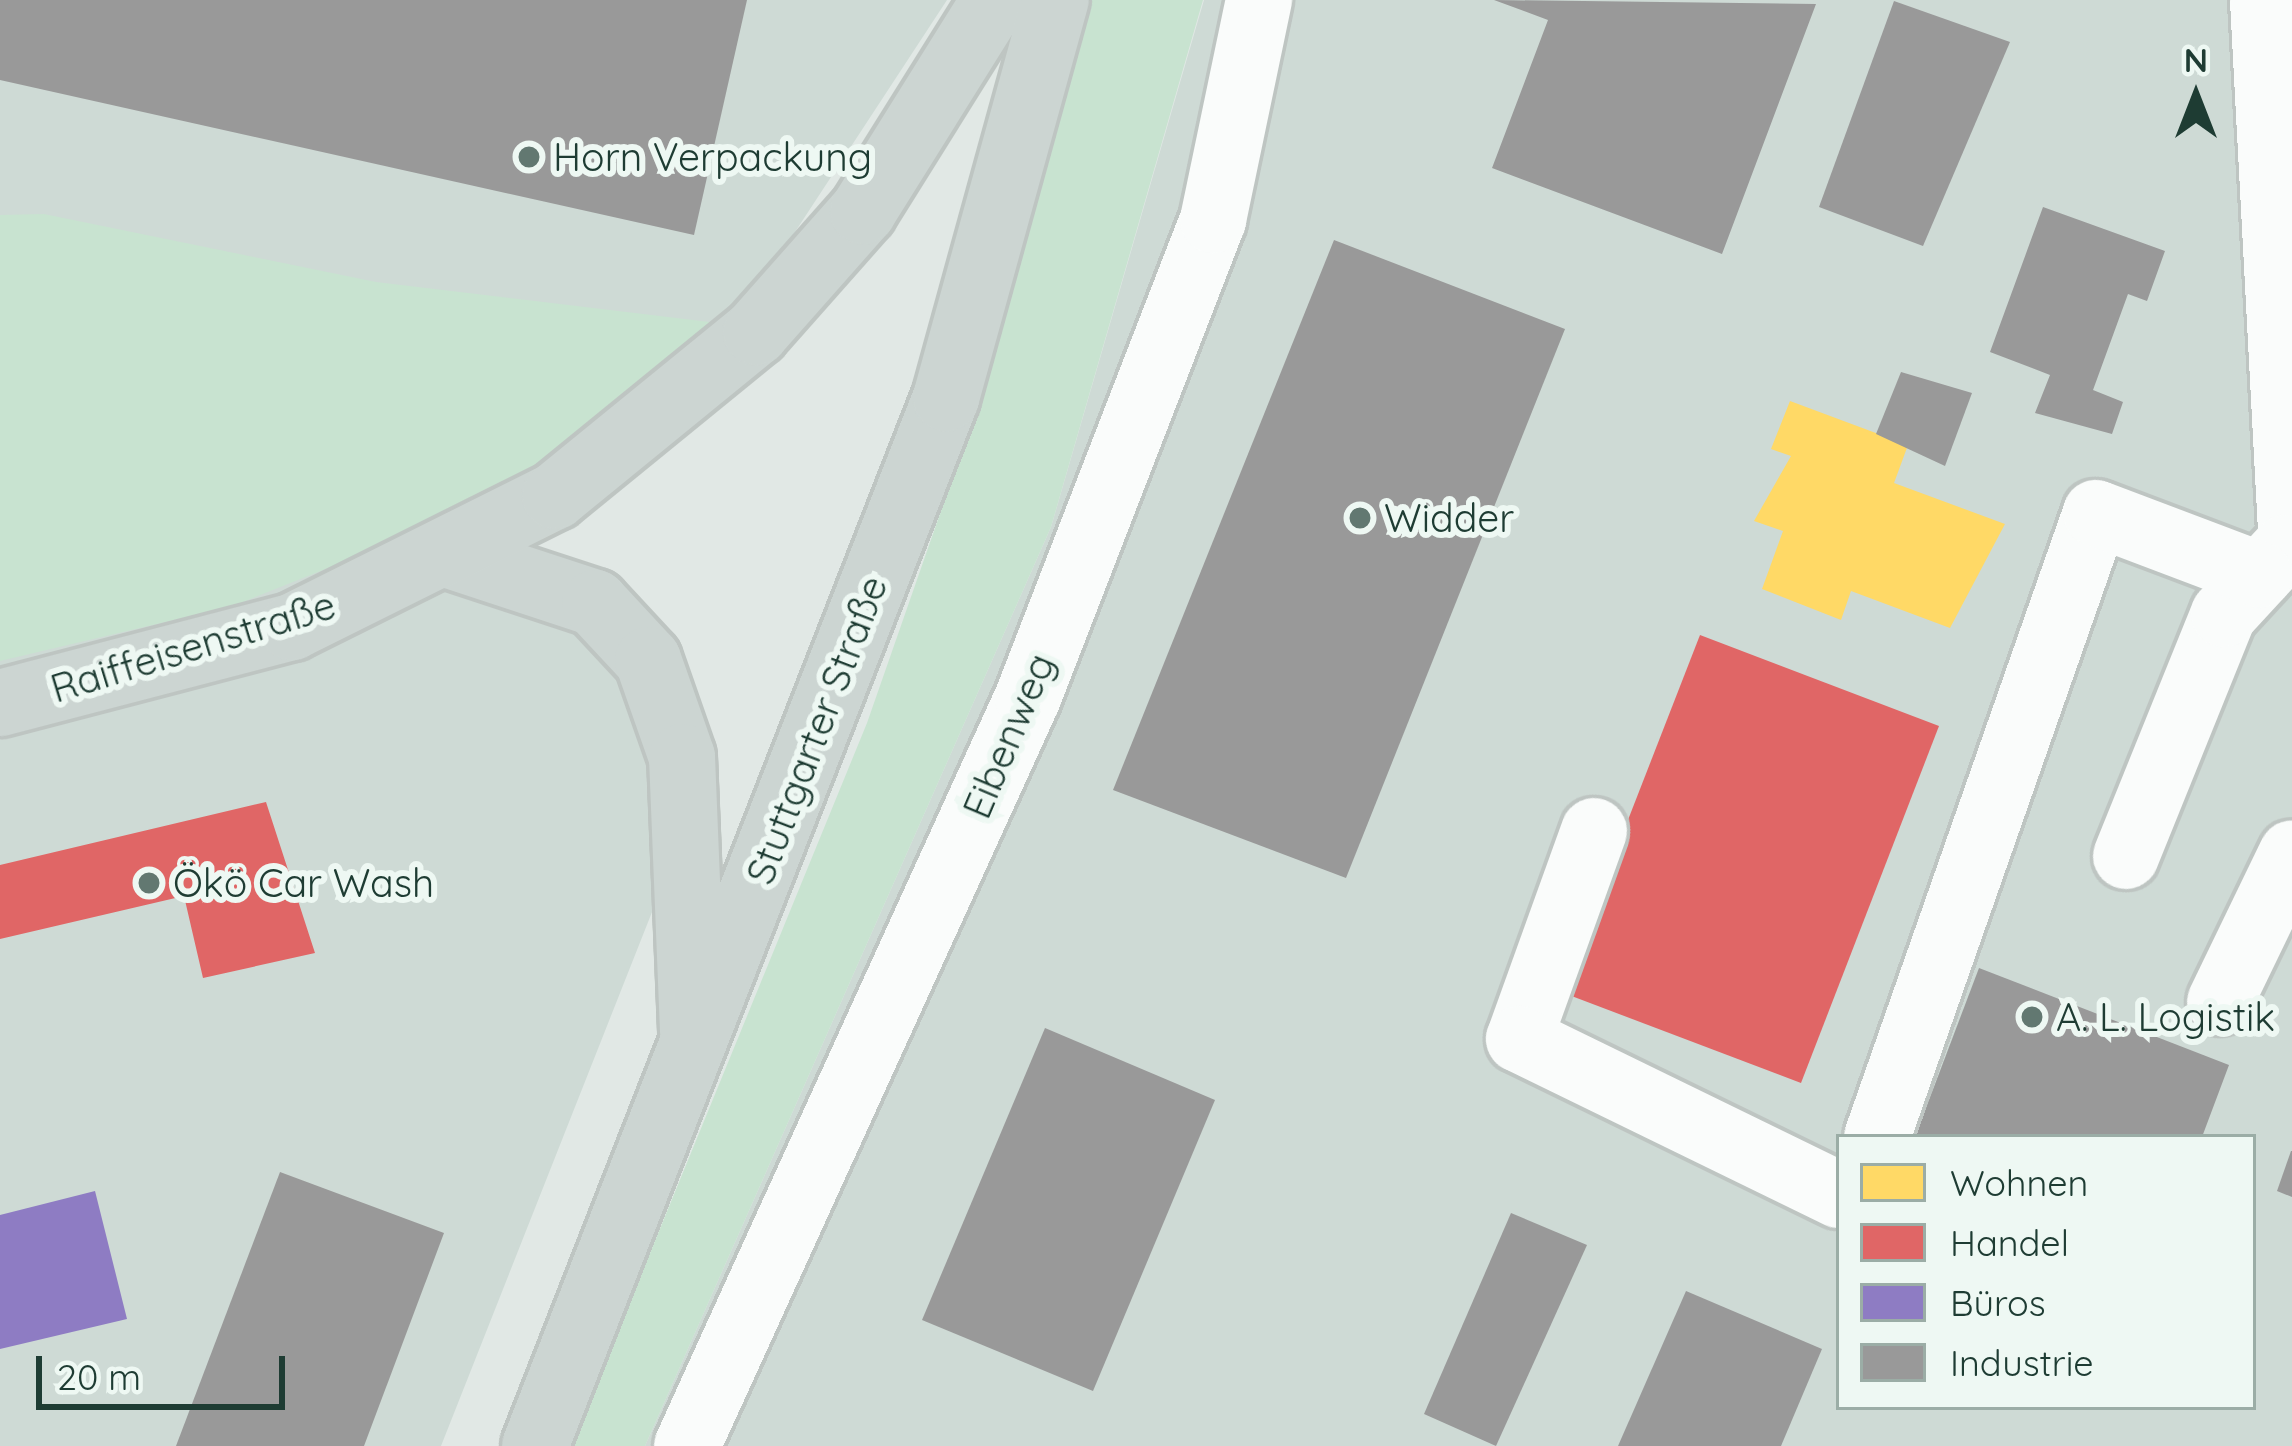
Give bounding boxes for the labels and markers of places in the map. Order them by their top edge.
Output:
place label: Horn Verpackung [553,134,872,180]
marker: Horn Verpackung [516,144,542,170]
place label: Widder [1384,495,1514,541]
marker: Widder [1347,505,1373,531]
place label: Ökö Car Wash [173,860,434,906]
marker: Ökö Car Wash [136,870,162,896]
place label: A. L. Logistik [2056,994,2275,1040]
marker: A. L. Logistik [2019,1004,2045,1030]

